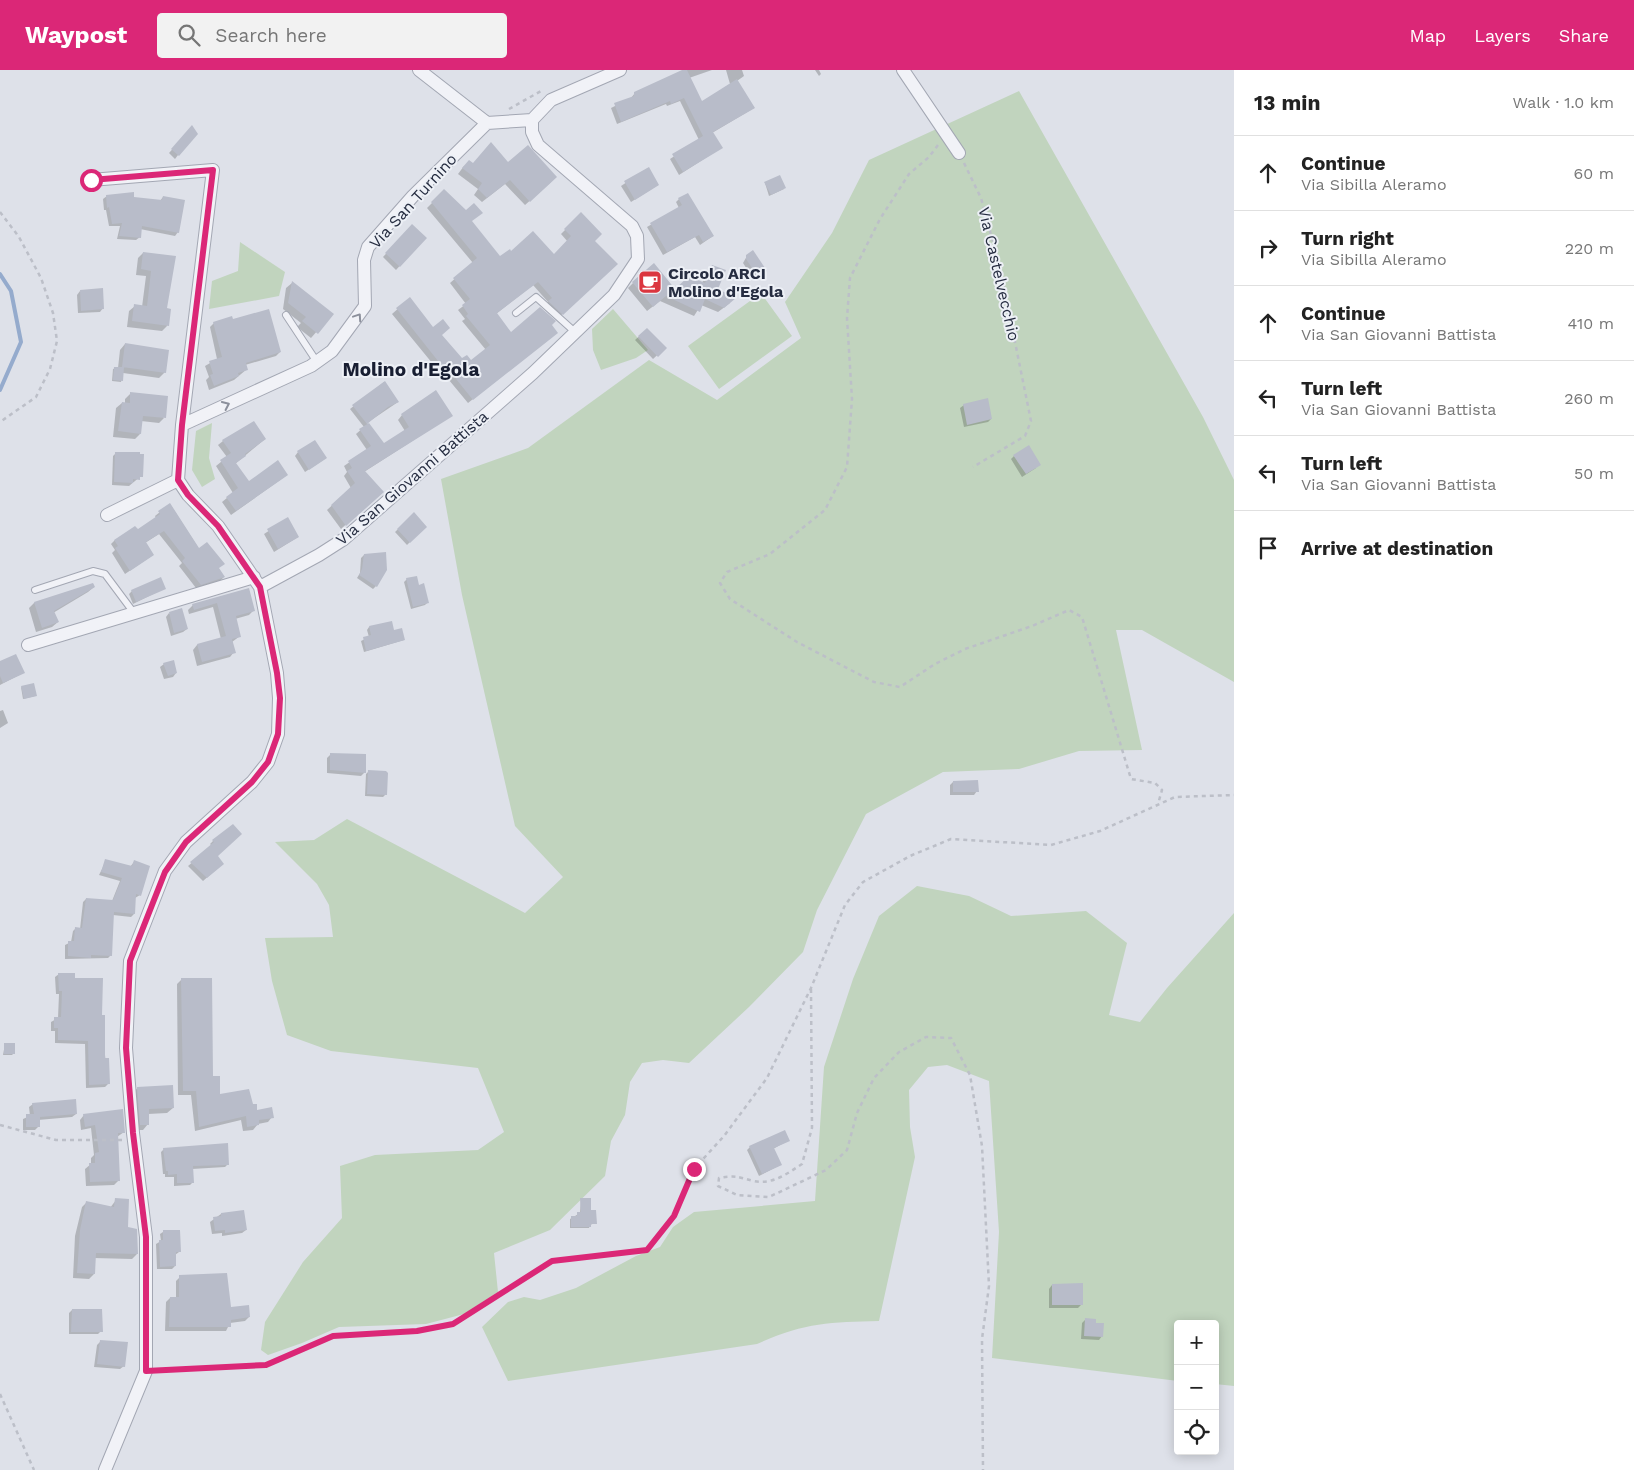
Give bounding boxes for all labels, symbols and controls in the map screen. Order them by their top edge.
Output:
search box [157,13,507,58]
text: Waypost [25,21,127,49]
icon: search [175,21,203,49]
text: Search here [215,24,327,47]
text: Map [1409,25,1446,46]
text: Layers [1474,25,1531,46]
text: Share [1559,25,1609,46]
text: 13 min [1254,90,1320,115]
text: Walk · 1.0 km [1513,93,1614,112]
street label: Via San Turnino [365,149,461,253]
text: Continue [1301,152,1385,175]
icon: ahead [1254,159,1282,187]
text: 60 m [1574,164,1614,183]
route start [80,169,103,192]
text: Via Sibilla Aleramo [1301,175,1447,194]
street label: Via Castelvecchio [974,205,1024,343]
text: Turn right [1301,227,1394,250]
icon: right [1254,234,1282,262]
text: 220 m [1565,239,1614,258]
text: Via Sibilla Aleramo [1301,250,1447,269]
place label: Circolo ARCI Molino d'Egola [668,264,784,301]
cafe icon: Circolo ARCI Molino d'Egola [637,269,663,295]
text: Continue [1301,302,1385,325]
icon: ahead [1254,309,1282,337]
one-way arrow [352,313,361,323]
text: 410 m [1568,314,1614,333]
text: Via San Giovanni Battista [1301,325,1496,344]
district label: Molino d'Egola [343,358,479,381]
text: Turn left [1301,377,1382,400]
icon: left [1254,384,1282,412]
text: 260 m [1564,389,1614,408]
text: Via San Giovanni Battista [1301,400,1496,419]
one-way arrow [221,401,230,411]
street label: Via San Giovanni Battista [332,407,492,549]
text: Turn left [1301,452,1382,475]
icon: left [1254,459,1282,487]
text: 50 m [1574,464,1614,483]
text: Via San Giovanni Battista [1301,475,1496,494]
icon: arrive [1254,534,1282,562]
text: Arrive at destination [1301,537,1493,560]
route end [683,1158,706,1181]
map controls [1174,1320,1219,1455]
button: + [1174,1320,1219,1365]
button: − [1174,1365,1219,1410]
button: locate [1174,1410,1219,1455]

